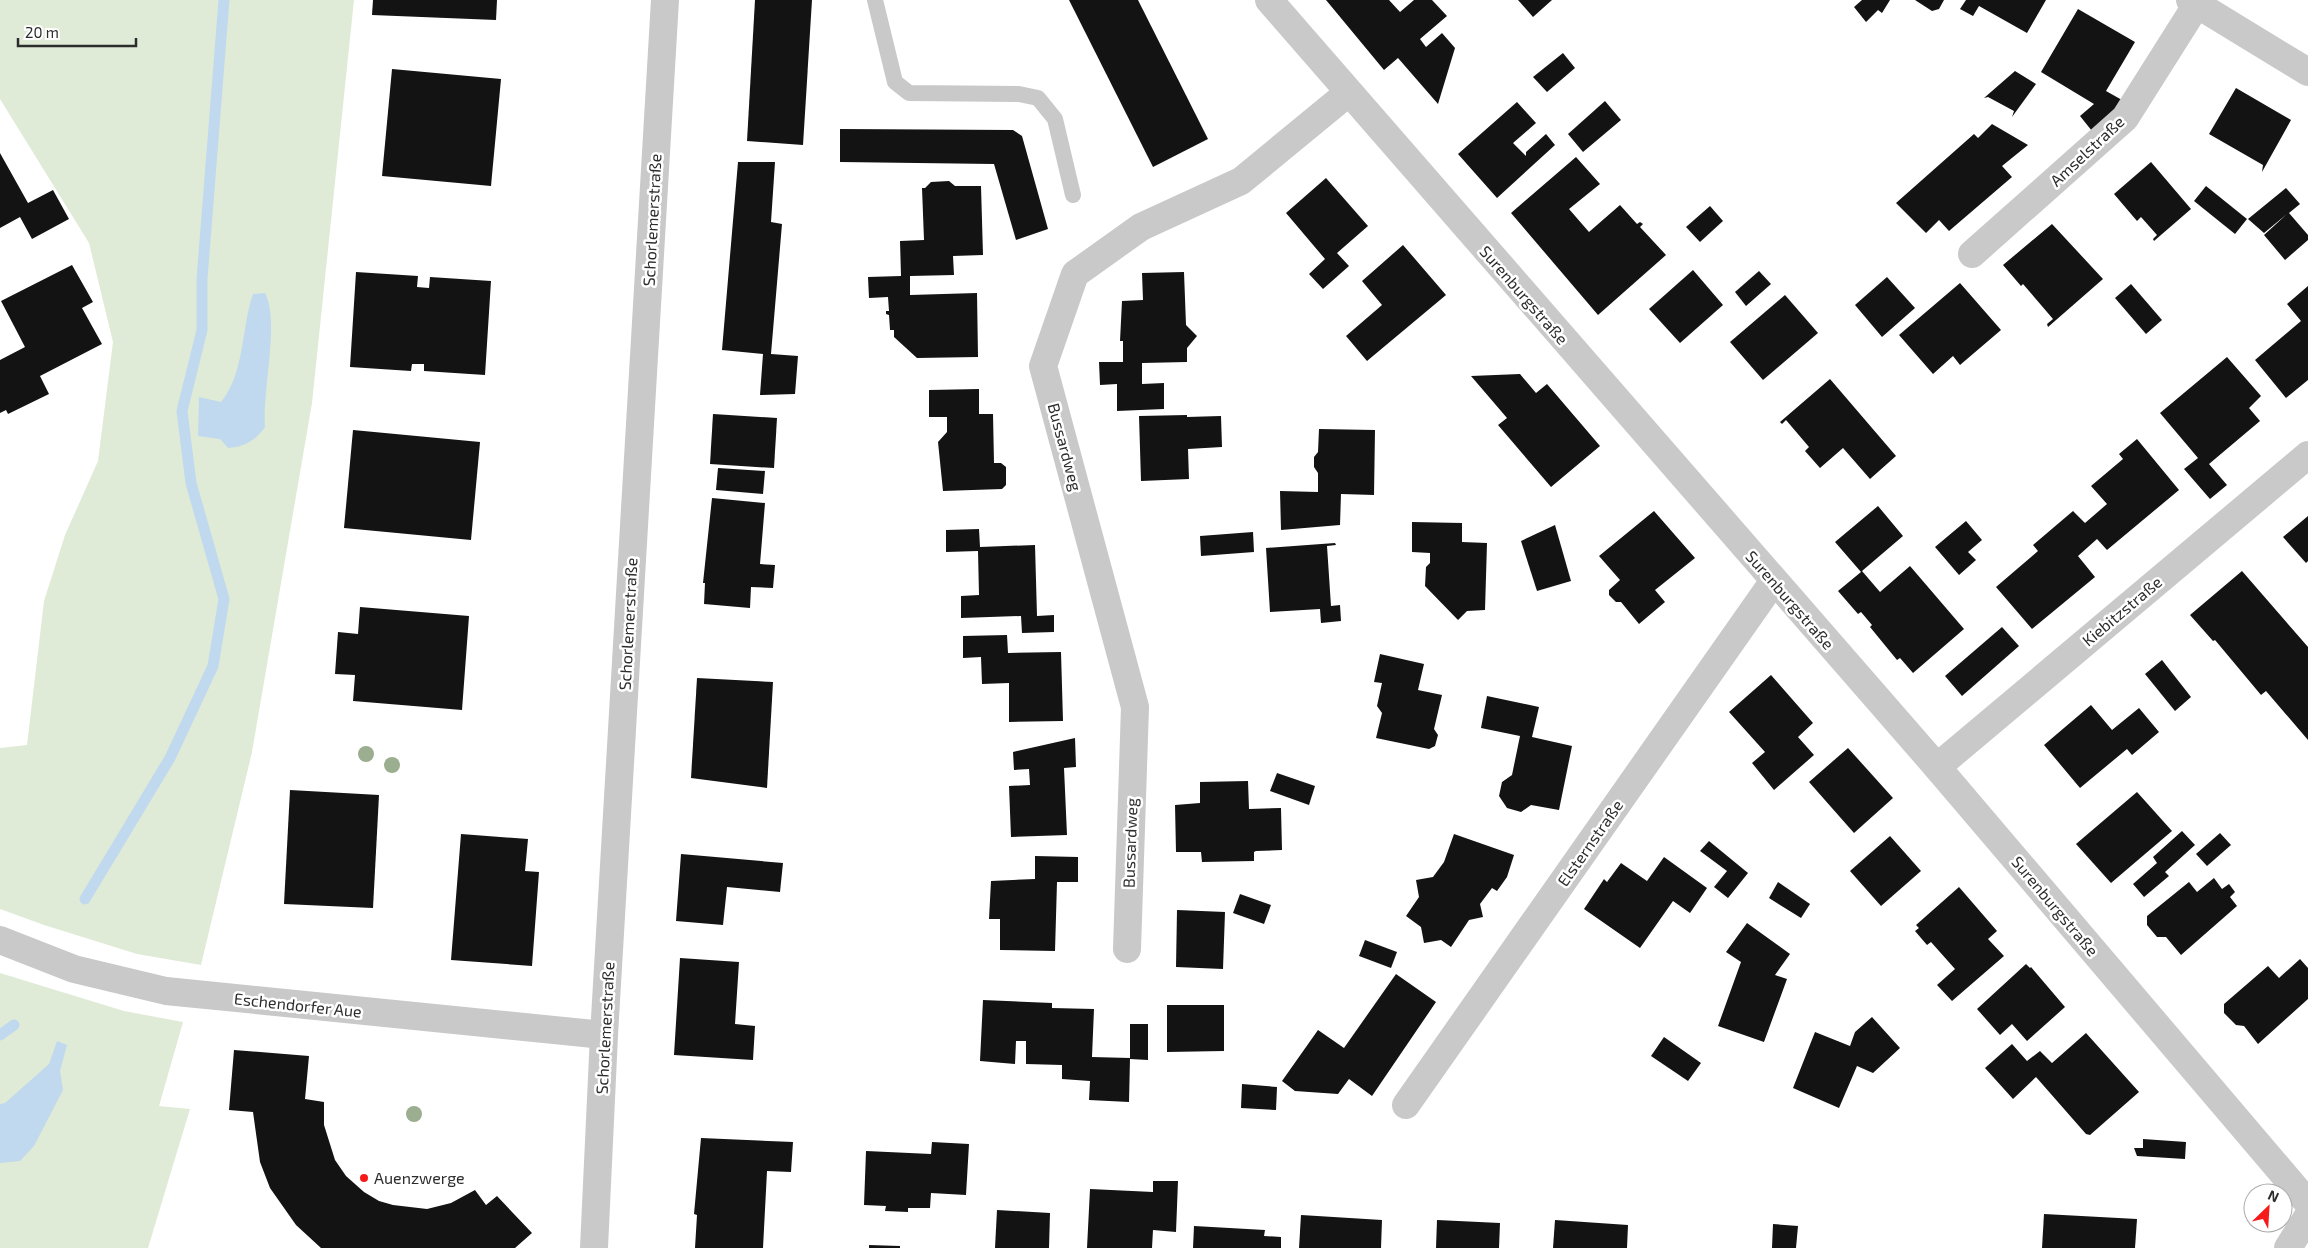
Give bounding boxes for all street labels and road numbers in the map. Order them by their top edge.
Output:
street label: Amselstraße [2046,112,2128,190]
street label: Schorlemerstraße [639,153,664,287]
street label: Surenburgstraße [1476,241,1572,348]
street label: Bussardweg [1045,401,1086,493]
street label: Surenburgstraße [1742,546,1838,653]
street label: Schorlemerstraße [615,557,640,691]
street label: Kiebitzstraße [2078,572,2165,649]
street label: Elsternstraße [1553,796,1626,890]
street label: Bussardweg [1118,798,1141,888]
street label: Surenburgstraße [2008,852,2103,959]
street label: Schorlemerstraße [592,961,617,1095]
street label: Eschendorfer Aue [233,988,363,1021]

